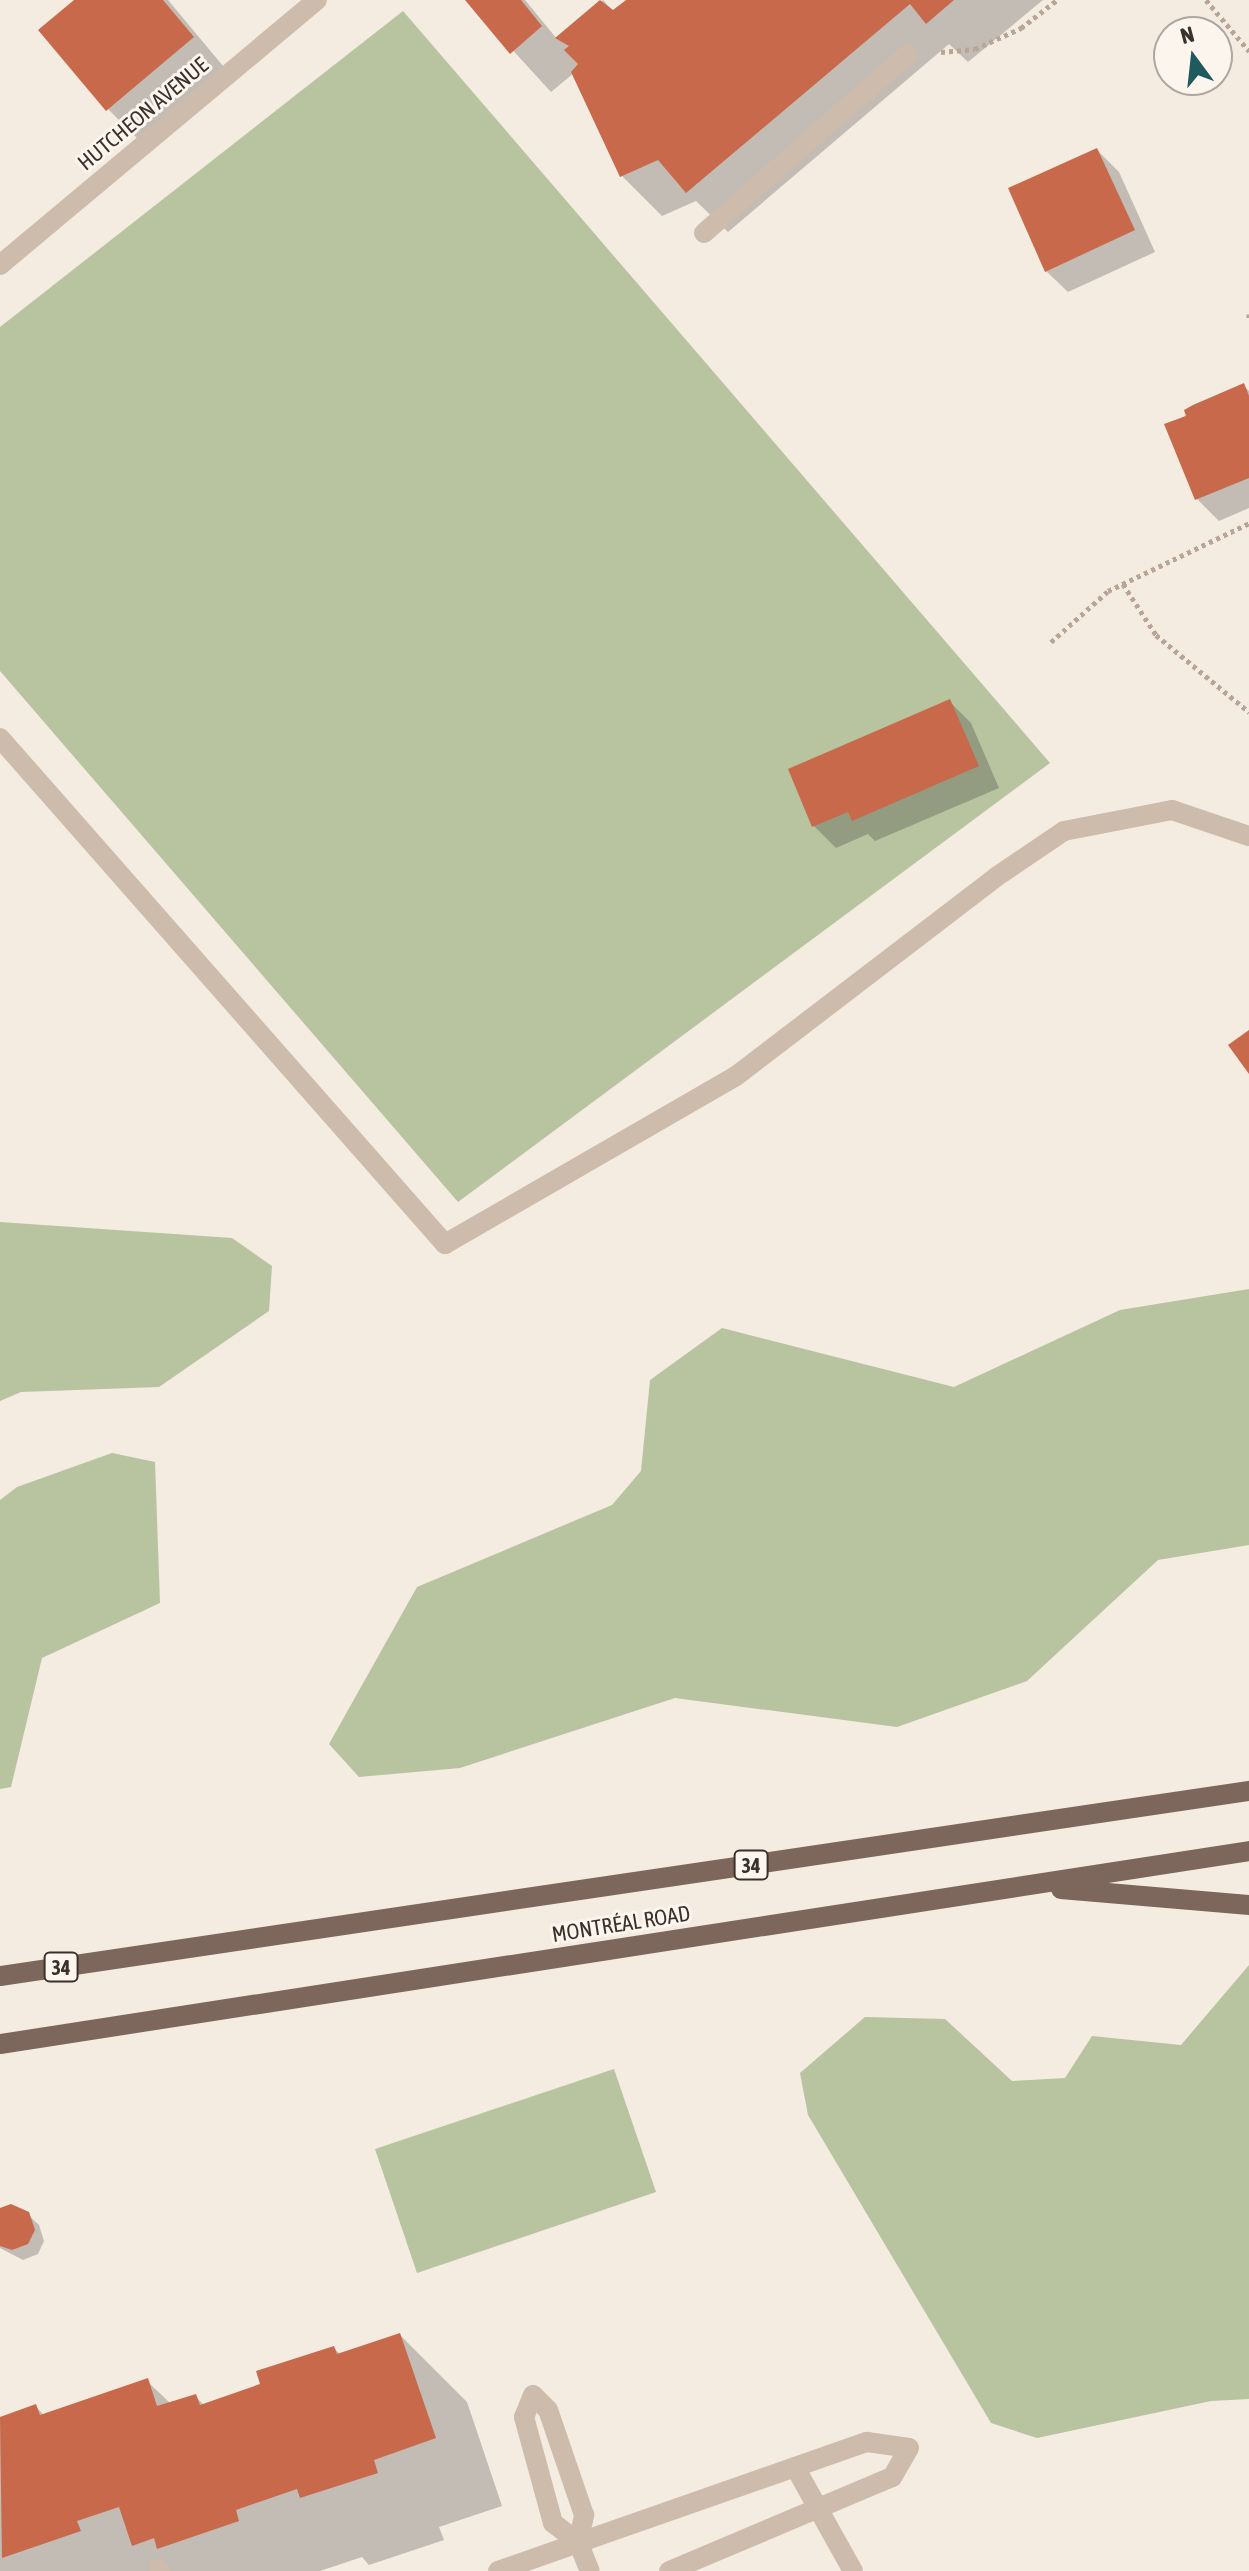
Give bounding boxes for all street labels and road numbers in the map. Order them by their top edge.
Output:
street label: HUTCHEON AVENUE [73,52,213,176]
road number: 34 [733,1849,769,1881]
street label: MONTRÉAL ROAD [550,1900,692,1948]
road number: 34 [43,1951,79,1983]

